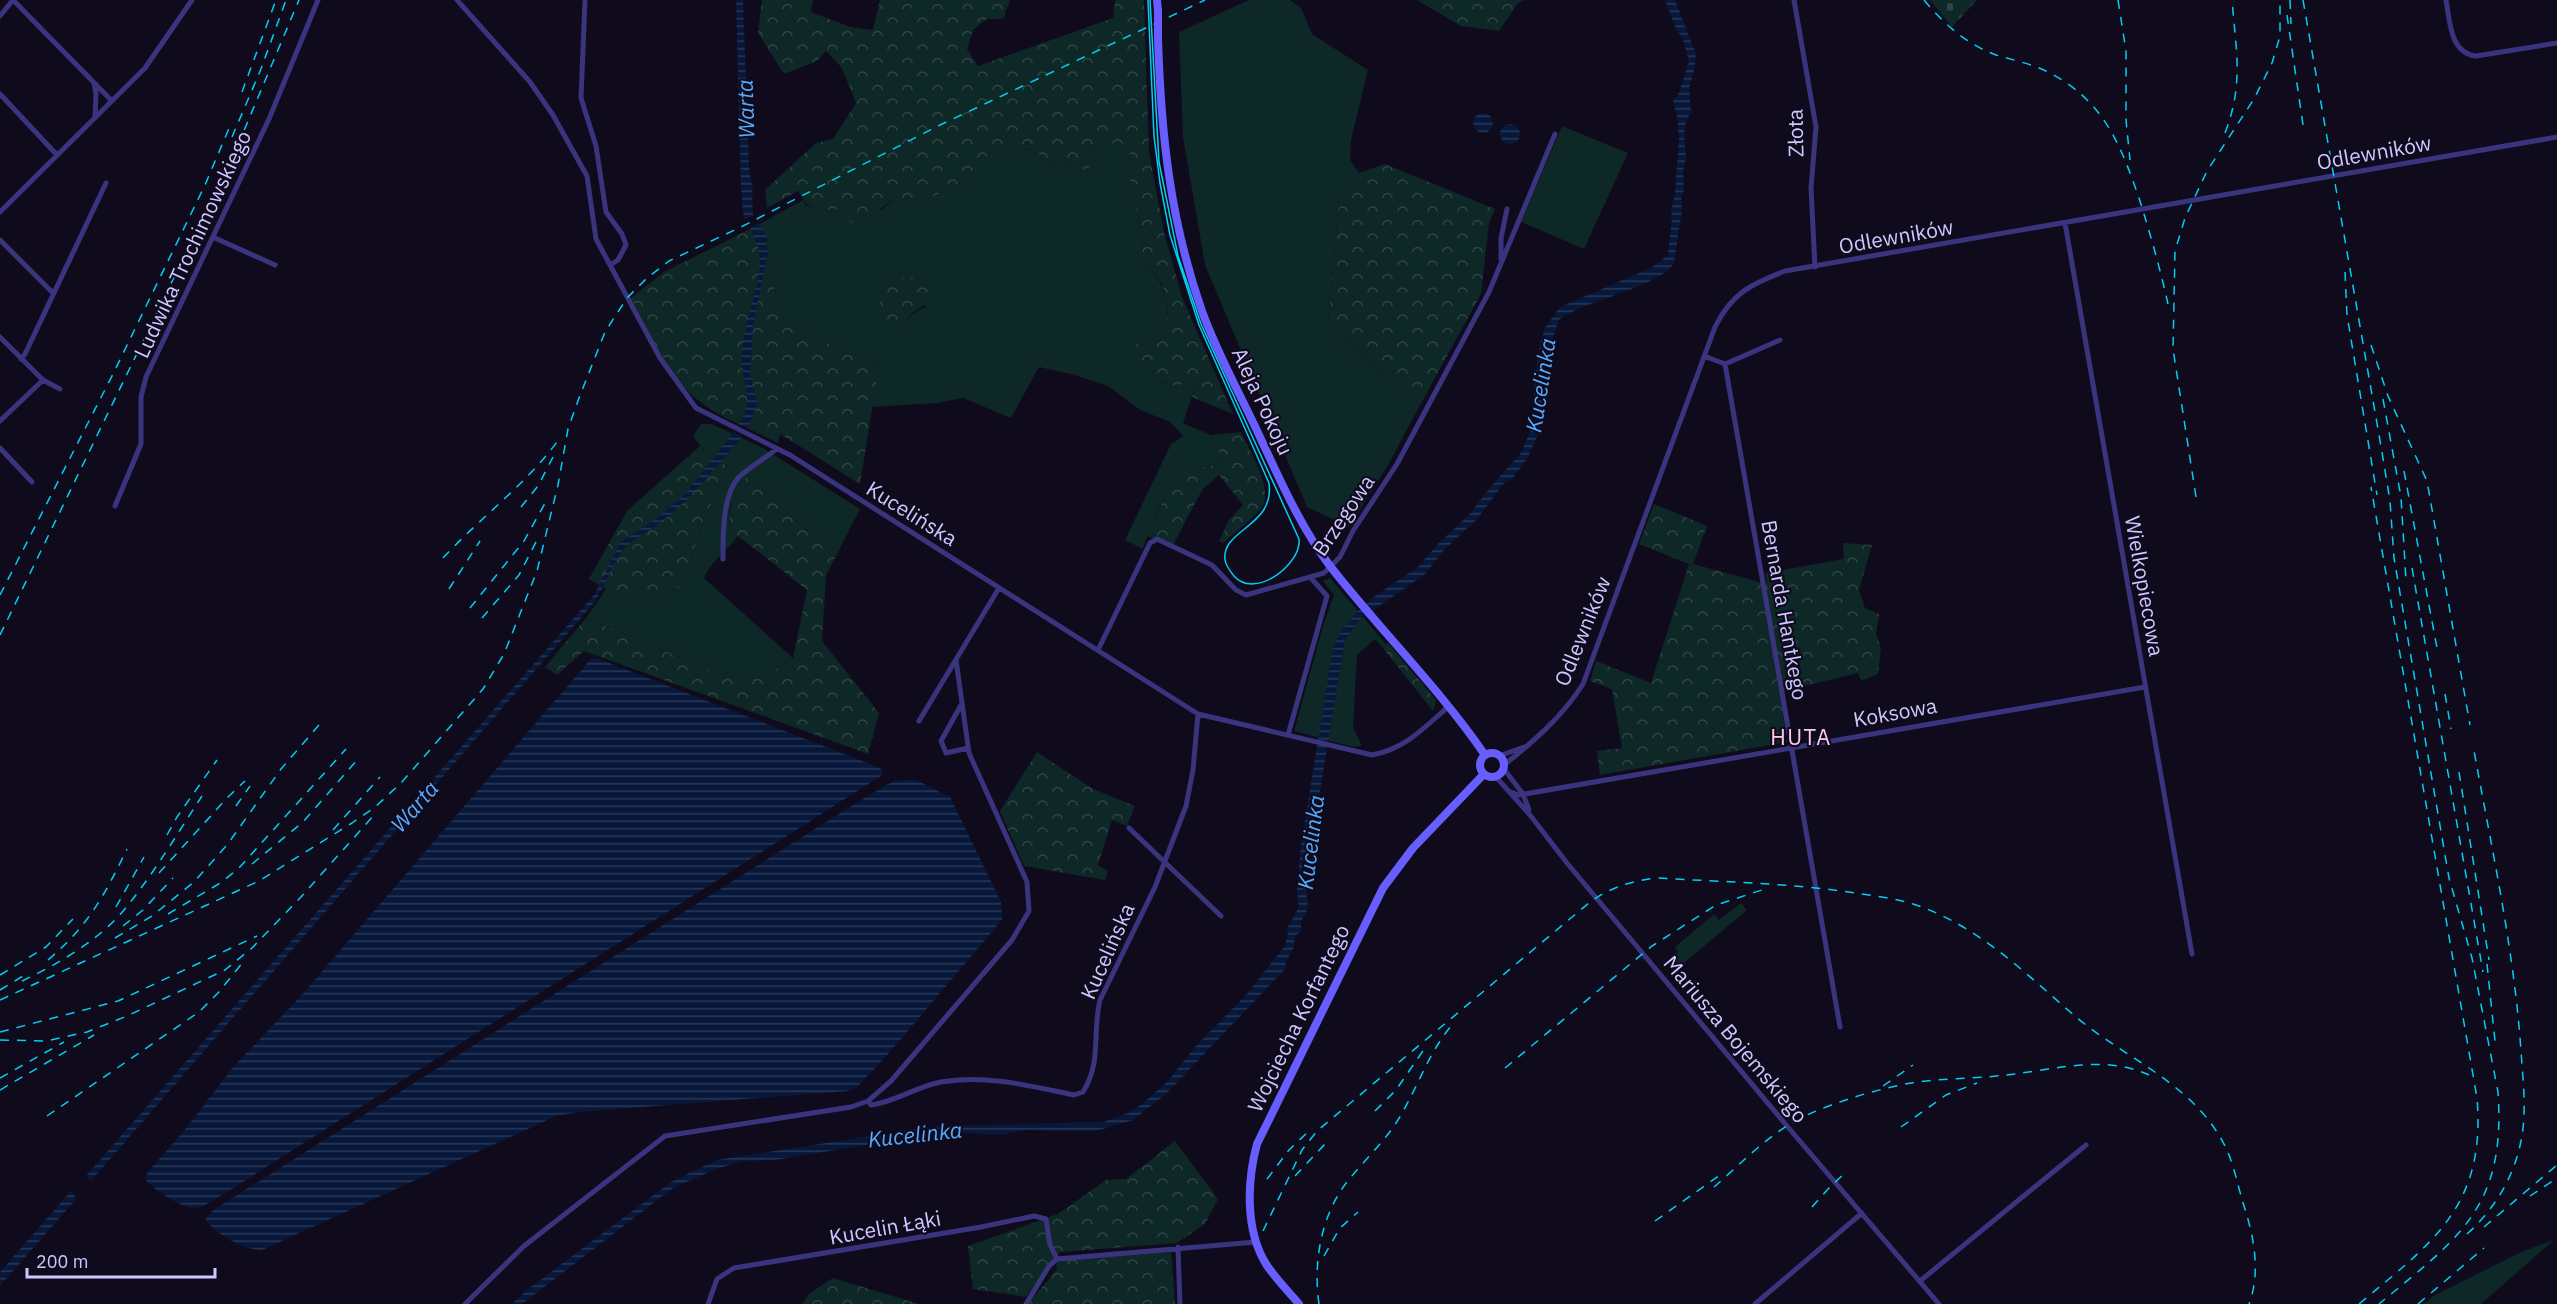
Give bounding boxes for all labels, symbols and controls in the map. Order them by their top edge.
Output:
water label: Warta [729,79,761,139]
street label: Złota [1781,109,1809,157]
street label: Ludwika Trochimowskiego [127,126,257,362]
street label: Odlewników [2314,128,2434,176]
street label: Odlewników [1836,212,1956,260]
water label: Kucelinka [1518,336,1562,434]
street label: Aleja Pokoju [1226,343,1300,459]
street label: Brzegowa [1306,469,1380,561]
street label: Kucelińska [861,474,963,552]
street label: Wielkopiecowa [2119,514,2171,658]
street label: Bernarda Hantkego [1755,518,1815,702]
street label: Odlewników [1547,572,1617,690]
street label: Koksowa [1851,691,1939,733]
district label: HUTA [1770,722,1832,751]
water label: Warta [384,774,444,838]
water label: Kucelinka [1290,793,1330,891]
street label: Kucelińska [1073,899,1141,1003]
street label: Wojciecha Korfantego [1240,920,1356,1116]
street label: Mariusza Bojemskiego [1658,949,1814,1129]
water label: Kucelinka [866,1115,964,1153]
street label: Kucelin Łąki [827,1203,943,1251]
scale bar [27,1241,214,1279]
text: 200 m [36,1250,88,1273]

